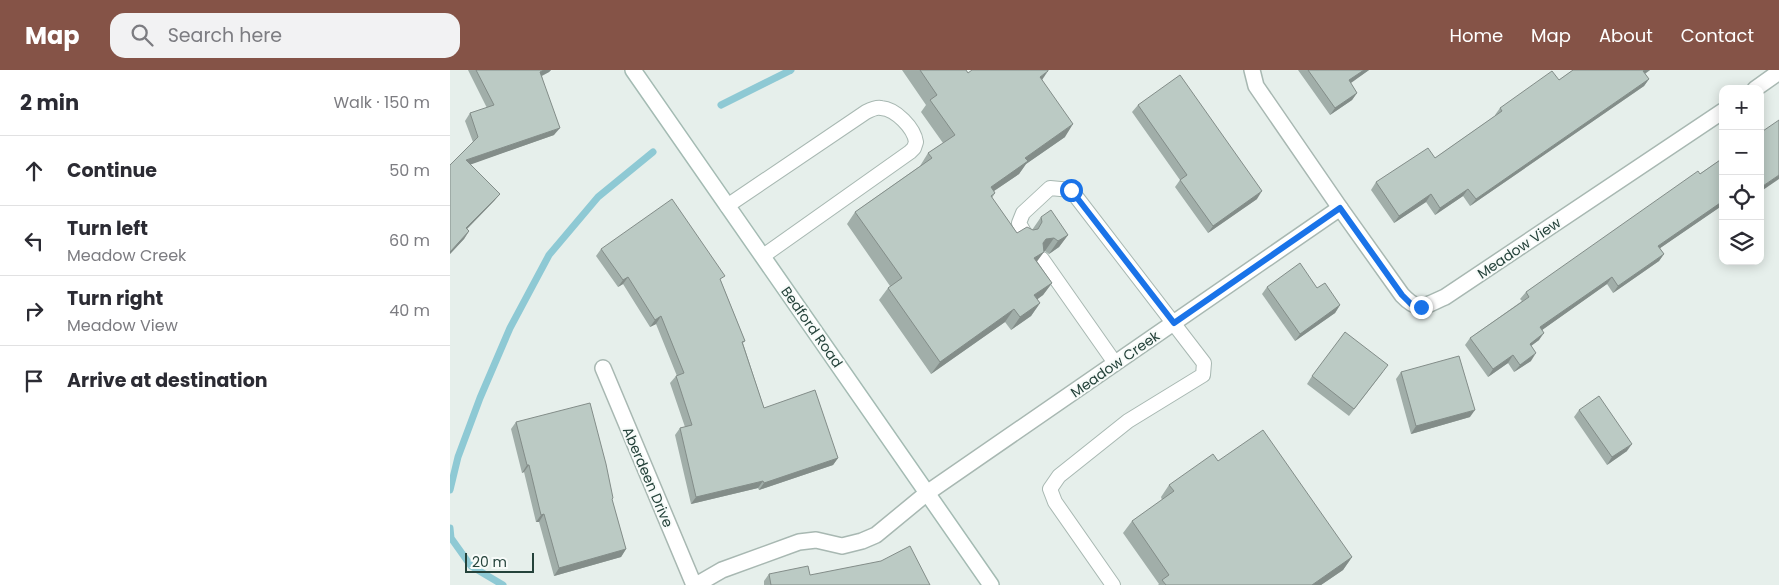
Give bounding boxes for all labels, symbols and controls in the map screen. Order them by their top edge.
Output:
search box [110,13,460,58]
text: Map [25,19,80,52]
icon: search [128,21,156,49]
text: Search here [168,22,282,49]
text: Home [1449,23,1503,48]
text: Map [1531,23,1571,48]
text: About [1599,23,1653,48]
text: Contact [1681,23,1754,48]
map controls [1719,85,1764,265]
button: + [1719,85,1764,130]
text: 2 min [20,88,79,117]
text: Walk · 150 m [333,91,430,114]
button: − [1719,130,1764,175]
icon: ahead [20,157,48,185]
text: Continue [67,157,157,184]
text: 50 m [389,159,430,182]
button: locate [1719,175,1764,220]
route start [1060,179,1083,202]
street label: Meadow View [1473,212,1565,283]
text: Turn left [67,215,148,242]
button: layers [1719,220,1764,265]
icon: left [20,227,48,255]
text: 60 m [389,229,430,252]
text: Meadow Creek [67,244,186,267]
street label: Bedford Road [777,282,847,372]
text: Turn right [67,285,163,312]
route end [1410,296,1433,319]
icon: right [20,297,48,325]
text: 40 m [389,299,430,322]
text: Meadow View [67,314,178,337]
street label: Meadow Creek [1066,325,1164,402]
icon: arrive [20,367,48,395]
text: Arrive at destination [67,367,268,394]
street label: Aberdeen Drive [618,424,678,531]
scale bar [465,550,534,573]
text: 20 m [472,552,507,572]

